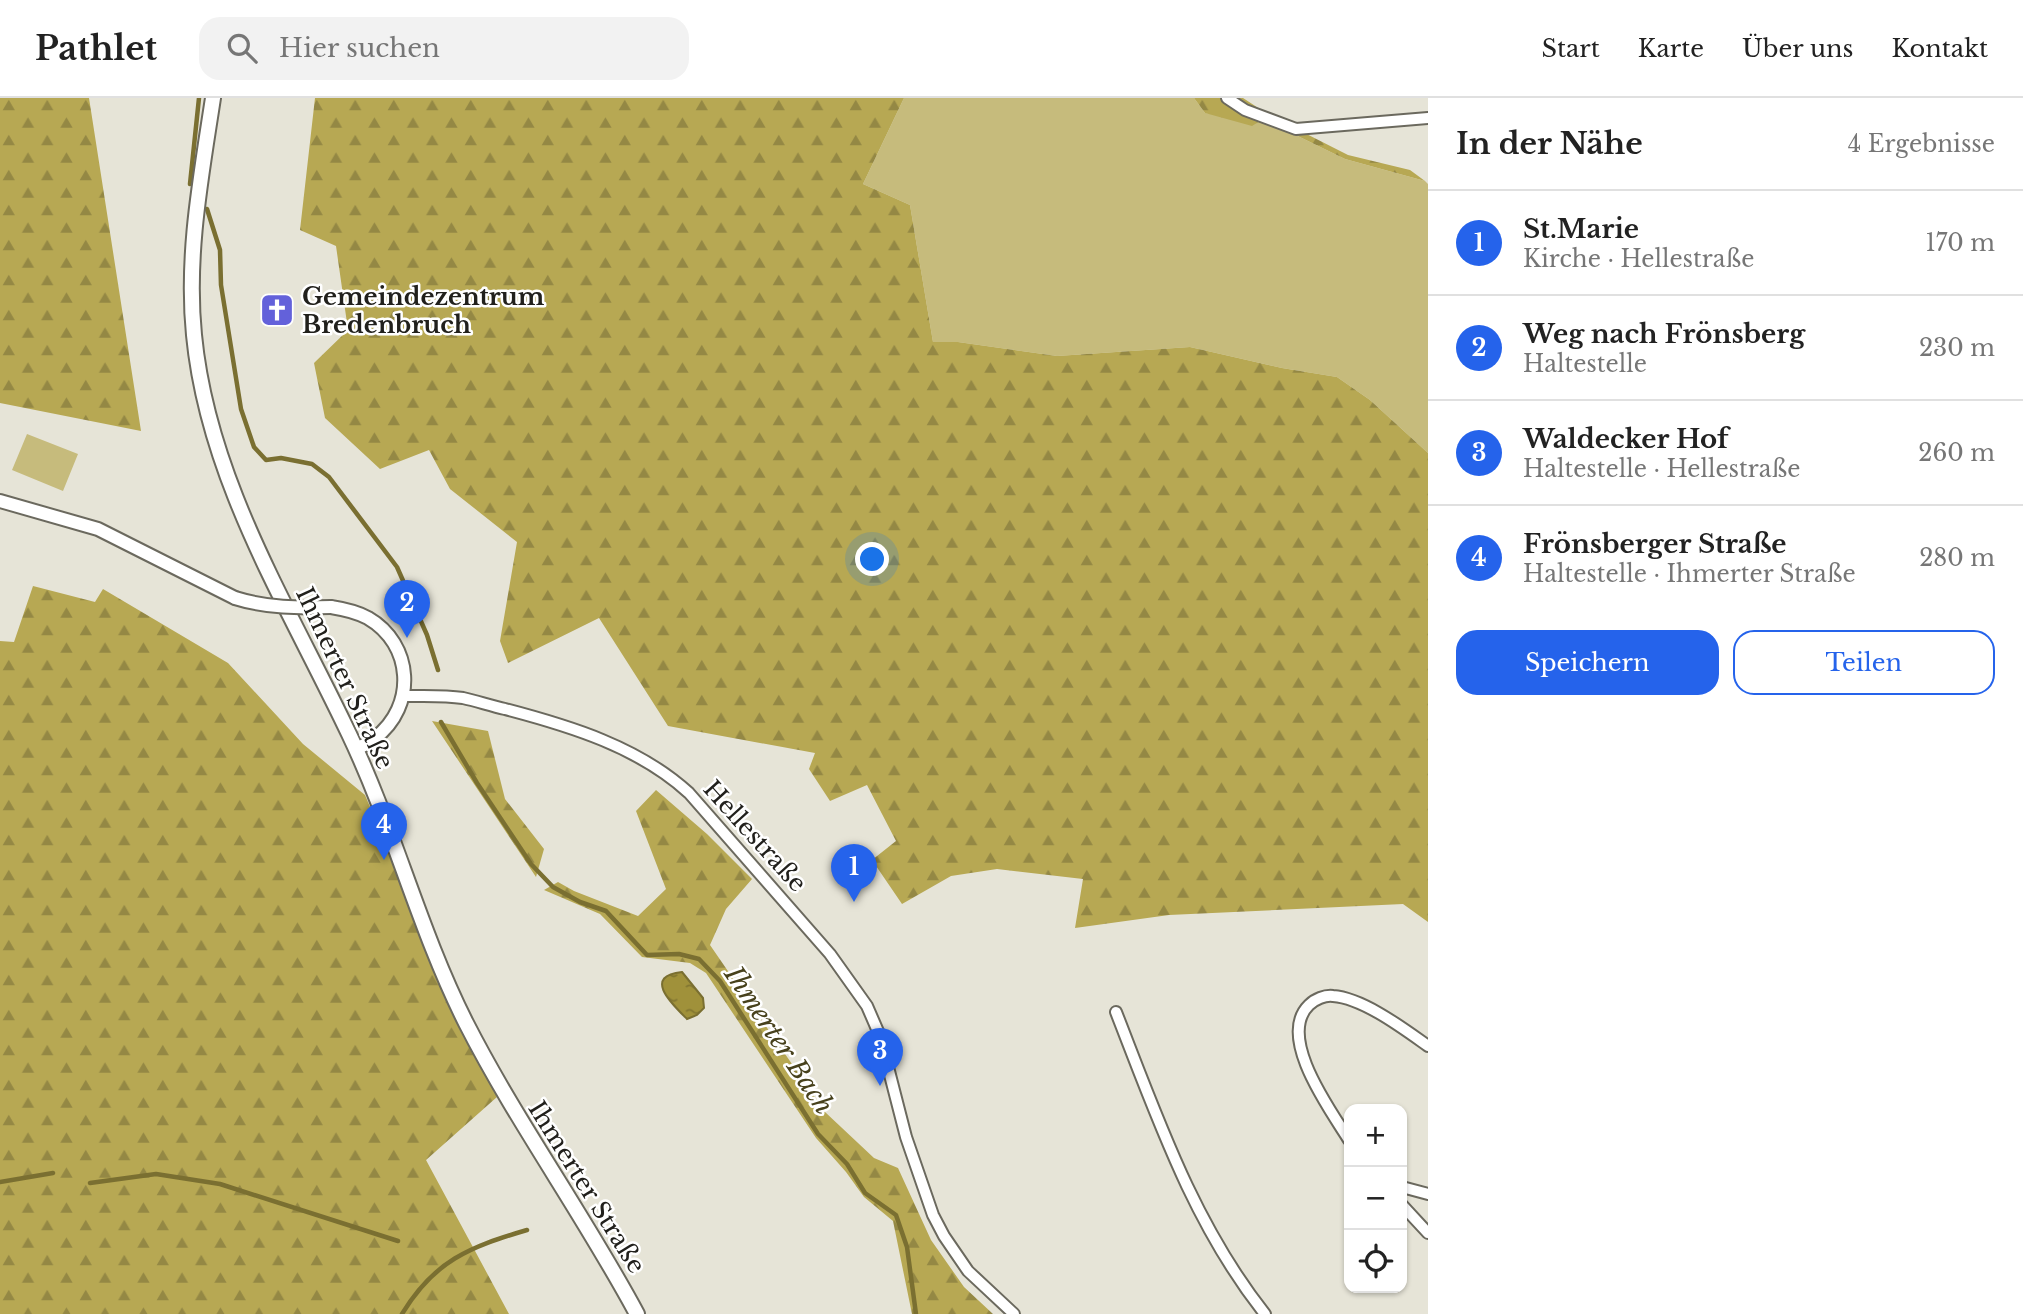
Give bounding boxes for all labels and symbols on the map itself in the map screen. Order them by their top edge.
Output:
place label: Gemeindezentrum Bredenbruch [302,282,545,339]
church icon: Gemeindezentrum Bredenbruch [258,291,296,329]
your location [855,542,889,576]
pin: 2 [384,580,430,638]
street label: Ihmerter Straße [290,582,400,774]
street label: Hellestraße [698,774,812,898]
pin: 4 [361,802,407,860]
pin: 1 [831,844,877,902]
water label: Ihmerter Bach [717,959,840,1120]
pin: 3 [857,1028,903,1086]
street label: Ihmerter Straße [522,1096,652,1278]

